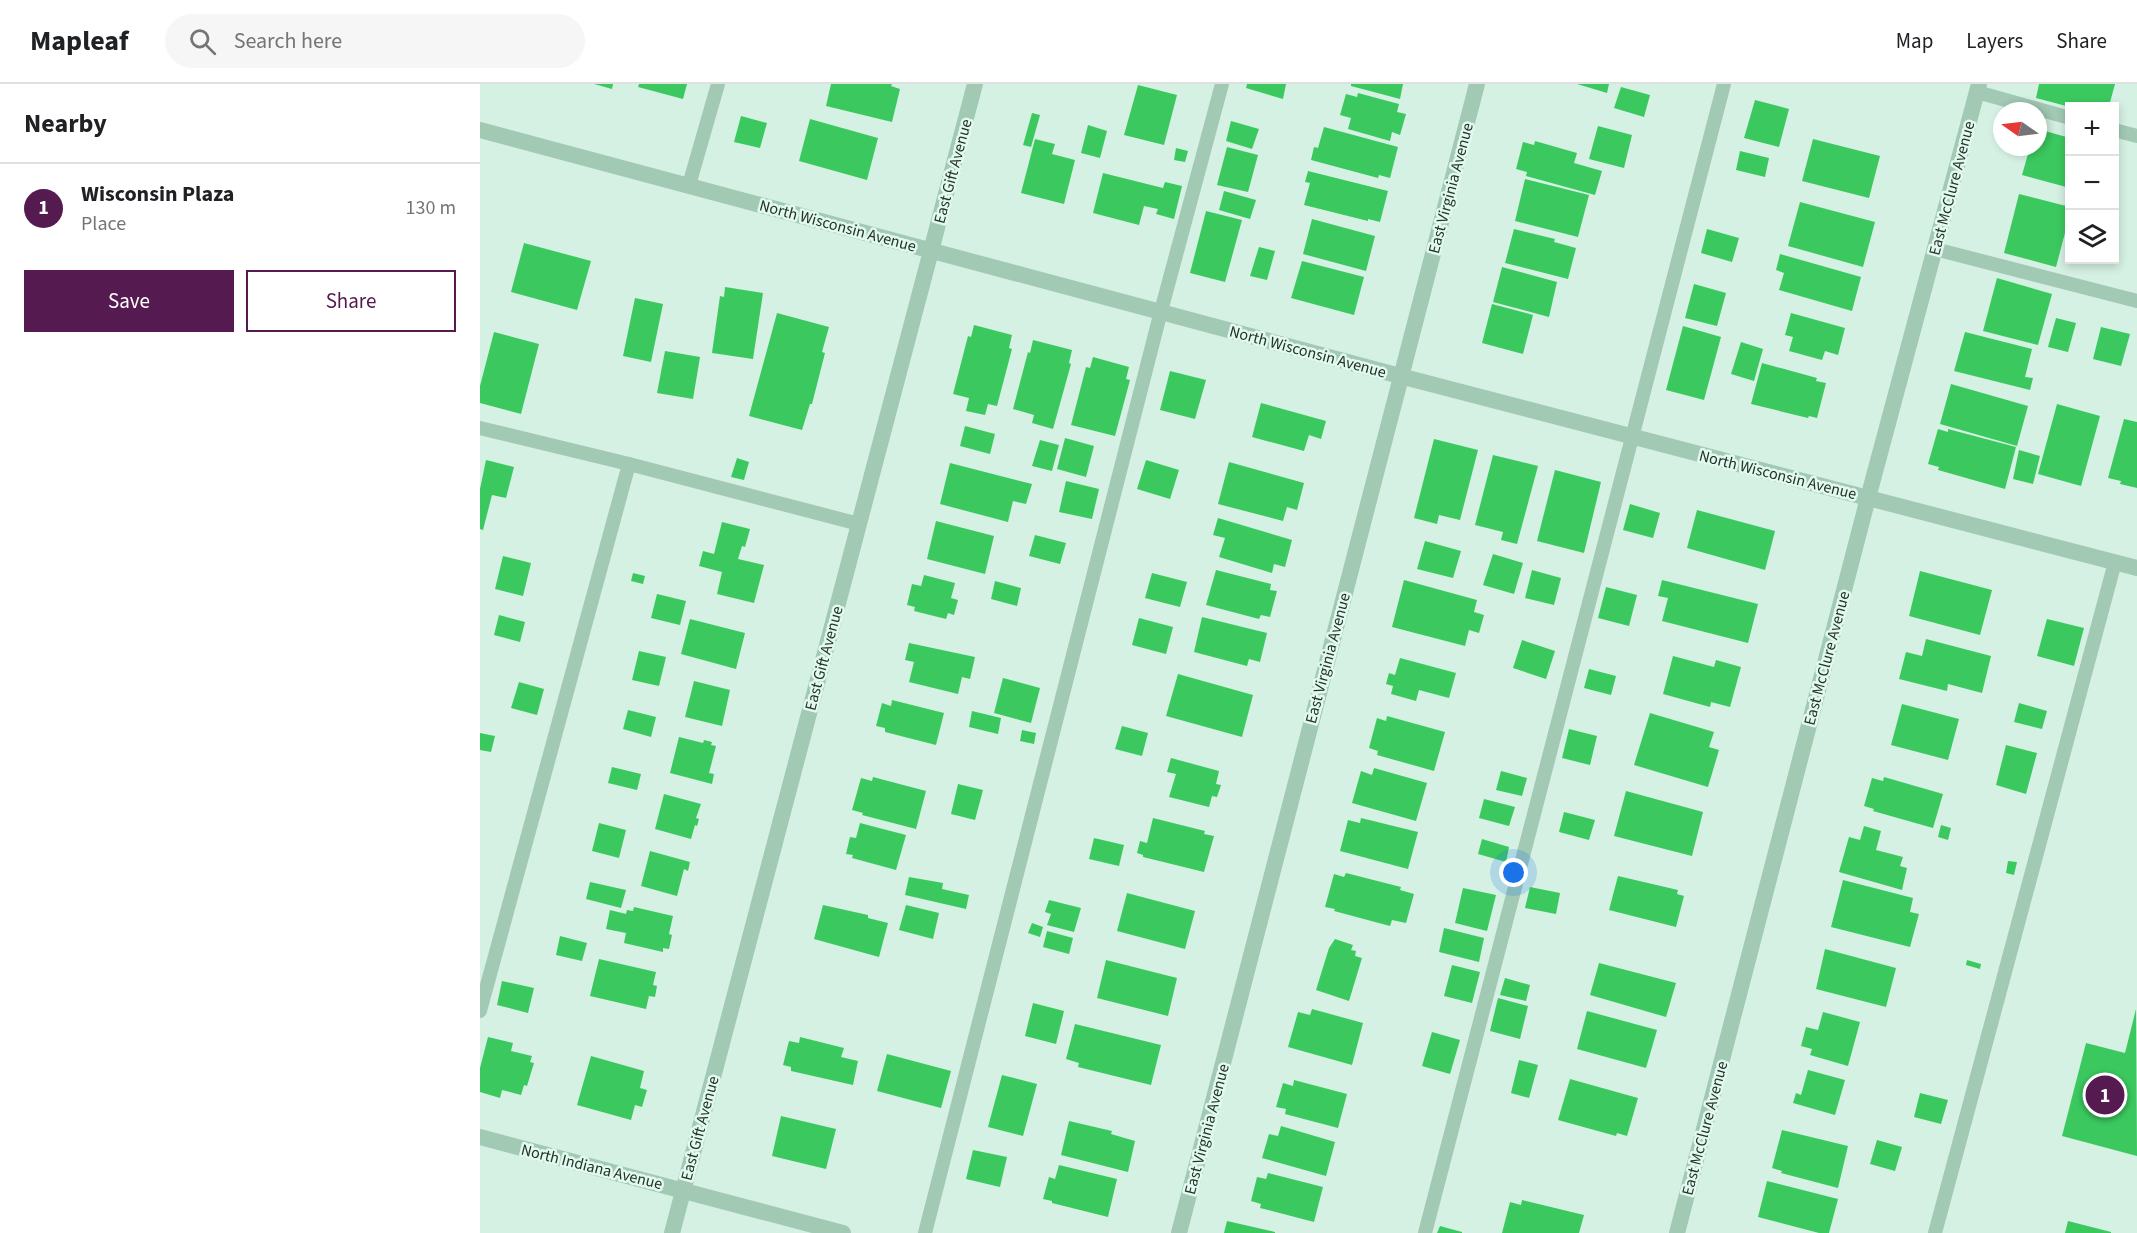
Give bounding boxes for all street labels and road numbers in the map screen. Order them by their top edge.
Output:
street label: East Gift Avenue [928,117,977,226]
street label: East McClure Avenue [1923,119,1980,258]
street label: East Virginia Avenue [1423,120,1479,256]
street label: North Wisconsin Avenue [757,194,919,257]
street label: North Wisconsin Avenue [1227,320,1389,383]
street label: North Wisconsin Avenue [1697,445,1859,505]
street label: East McClure Avenue [1798,589,1855,728]
street label: East Virginia Avenue [1300,590,1356,726]
street label: East Gift Avenue [799,604,848,713]
street label: East McClure Avenue [1676,1059,1733,1198]
street label: East Virginia Avenue [1179,1061,1235,1197]
street label: East Gift Avenue [675,1074,724,1183]
street label: North Indiana Avenue [519,1139,665,1195]

